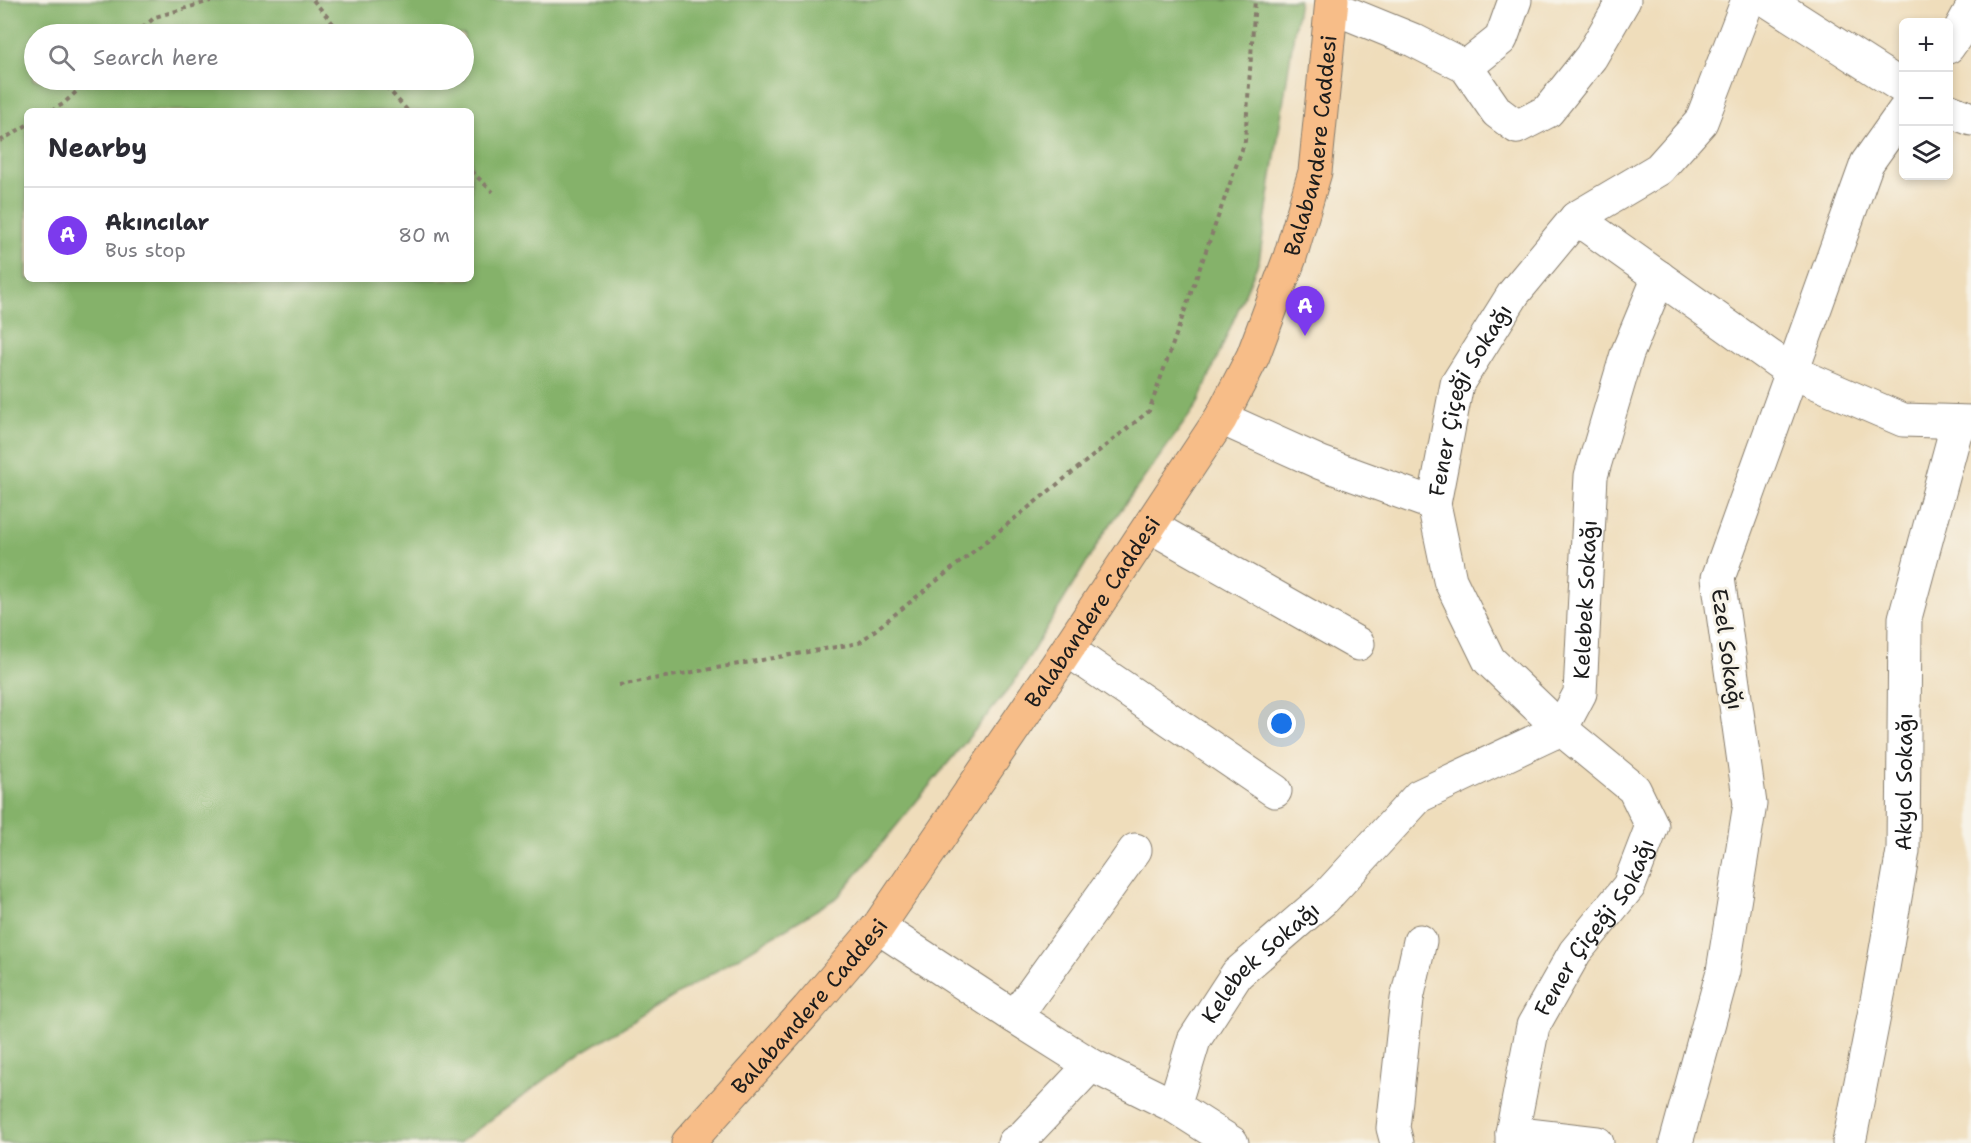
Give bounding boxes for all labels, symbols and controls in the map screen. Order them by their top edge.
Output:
map controls [1899,18,1953,180]
button: + [1899,18,1953,72]
search box [24,24,474,90]
street label: Balabandere Caddesi [1277,34,1343,260]
icon: search [45,41,78,74]
text: Search here [93,43,219,72]
button: − [1899,72,1953,126]
button: layers [1899,126,1953,180]
text: Nearby [48,130,147,165]
text: Akıncılar [105,208,209,237]
text: A [60,222,75,248]
text: 80 m [398,222,450,248]
text: Bus stop [105,237,186,263]
pin: A [1286,286,1324,336]
street label: Fener Çiçeği Sokağı [1422,298,1519,499]
street label: Balabandere Caddesi [1018,510,1167,713]
street label: Kelebek Sokağı [1567,519,1604,680]
street label: Ezel Sokağı [1705,587,1750,712]
your location [1267,709,1296,738]
street label: Akyol Sokağı [1889,713,1919,851]
street label: Fener Çiçeği Sokağı [1528,835,1661,1021]
street label: Kelebek Sokağı [1195,895,1326,1029]
street label: Balabandere Caddesi [725,913,895,1100]

